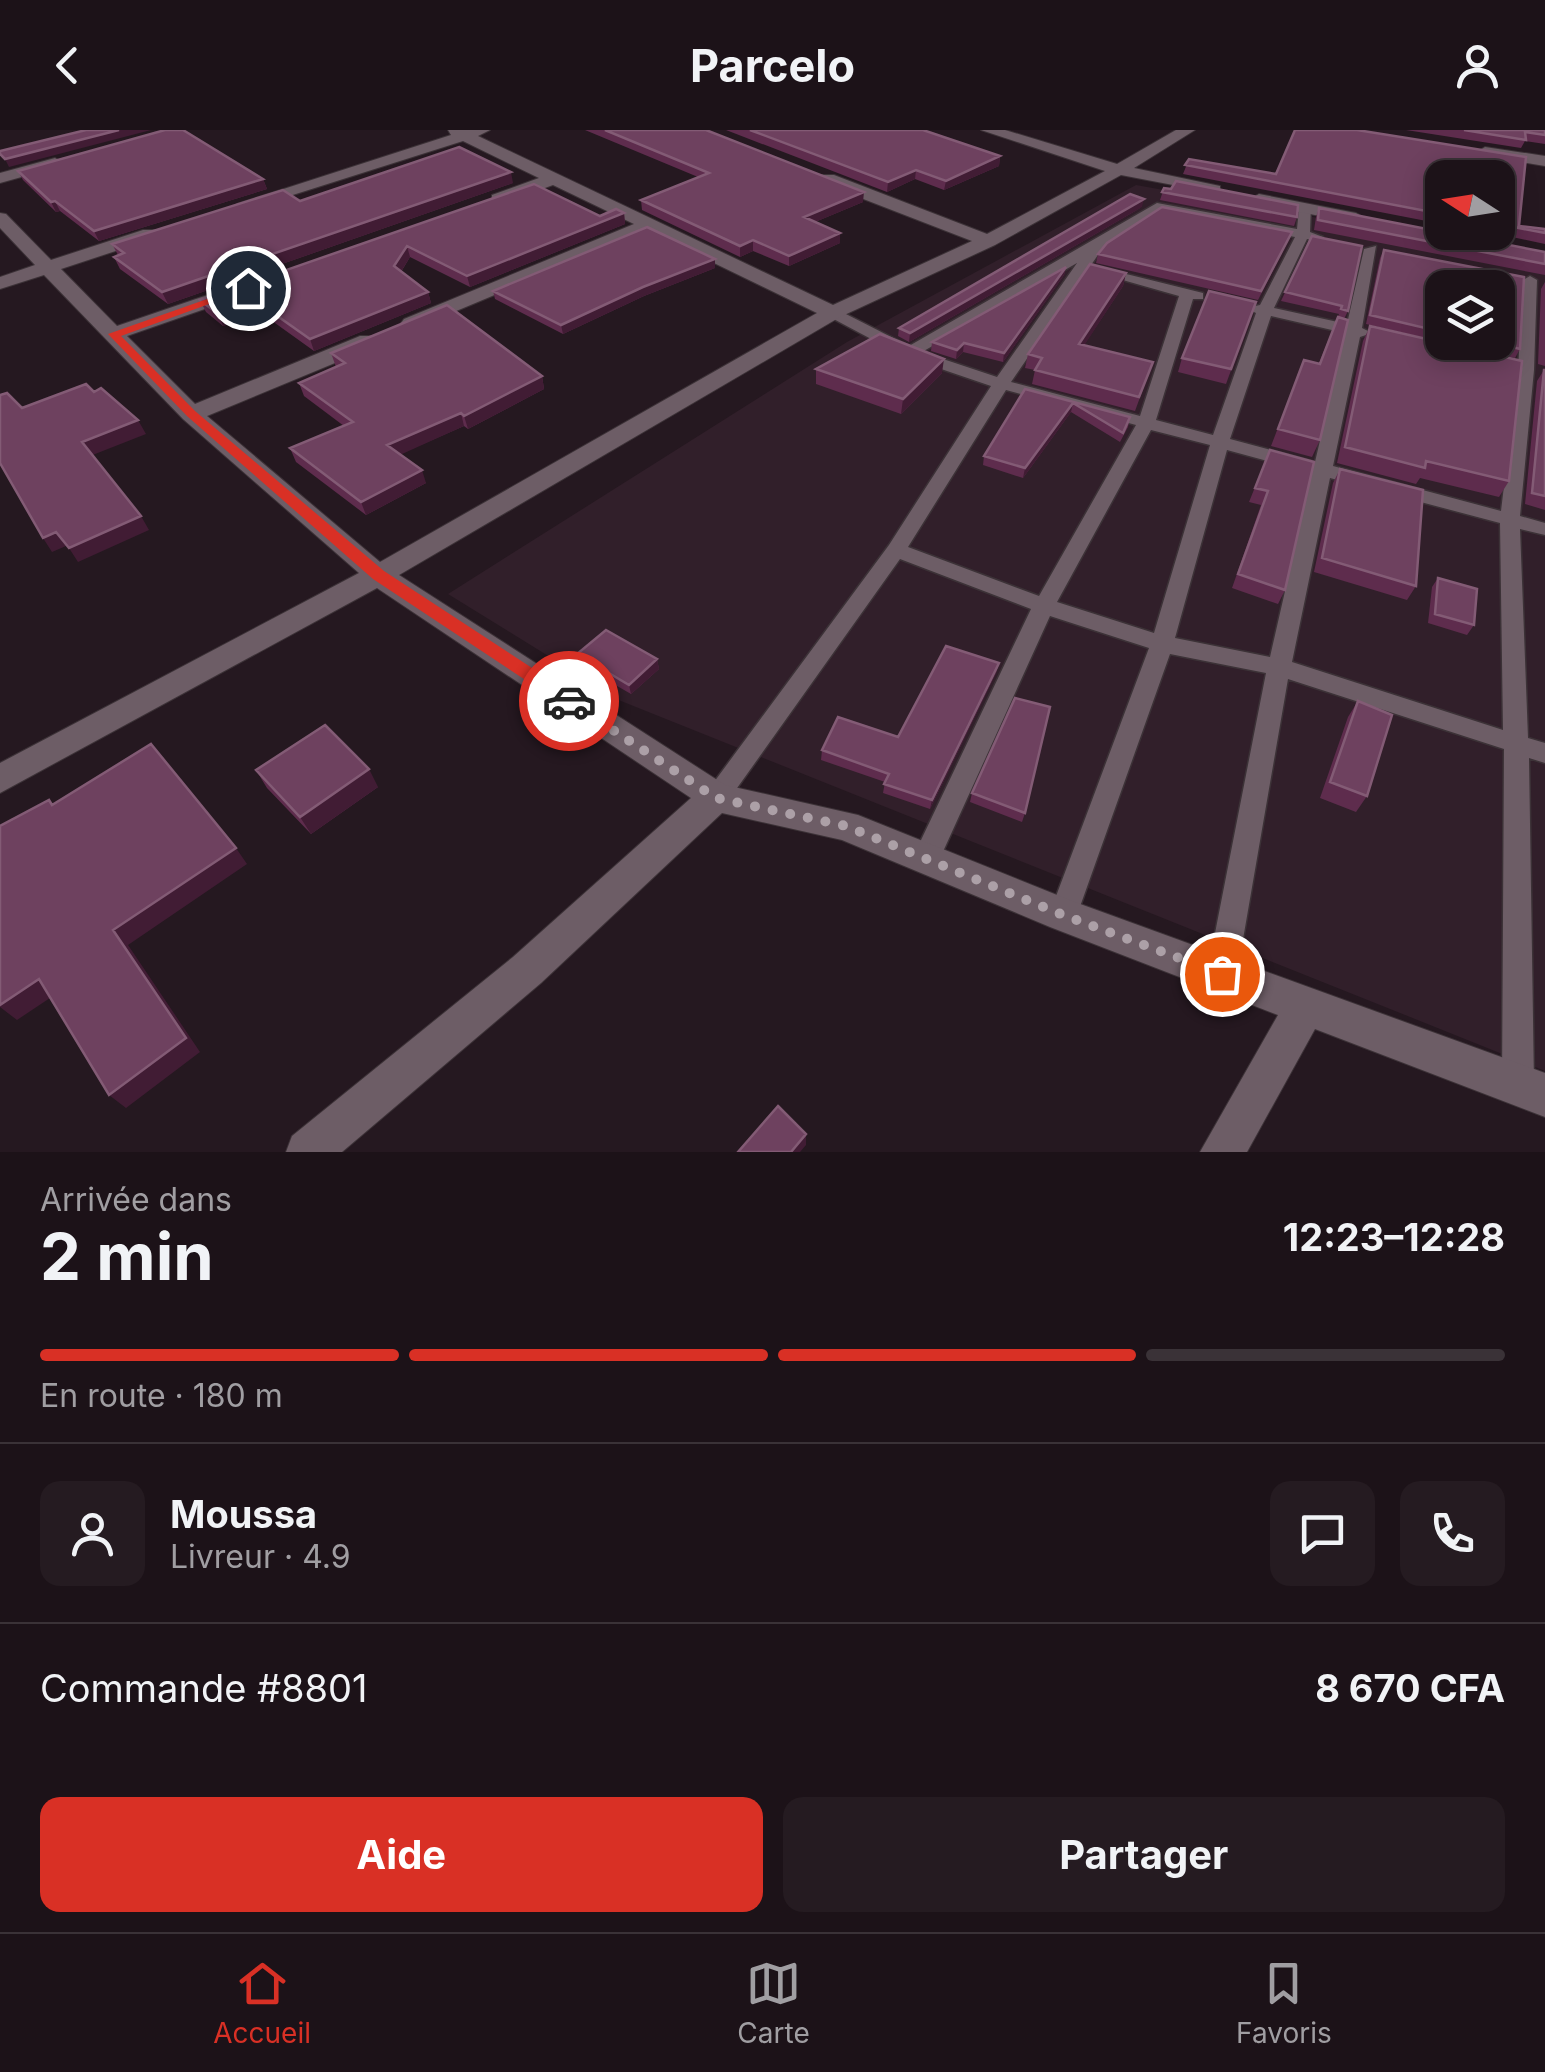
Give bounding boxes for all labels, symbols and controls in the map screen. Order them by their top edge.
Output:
icon: back [40,38,95,93]
text: Parcelo [690,38,855,93]
icon: person [1450,38,1505,93]
north arrow [1425,160,1515,250]
map controls [1425,160,1515,360]
pin [206,246,291,331]
icon: home [221,261,276,316]
button: layers [1425,270,1515,360]
courier [519,651,619,751]
icon: car [542,674,597,729]
pin [1180,932,1265,1017]
icon: bag [1195,947,1250,1002]
text: Arrivée dans [40,1180,232,1219]
text: 12:23–12:28 [1283,1214,1505,1260]
text: 2 min [40,1217,214,1296]
text: En route · 180 m [40,1376,283,1415]
button: person [40,1481,145,1586]
button: chat [1270,1481,1375,1586]
button: phone [1400,1481,1505,1586]
text: Moussa [170,1491,317,1537]
text: Livreur · 4.9 [170,1537,351,1576]
text: Commande #8801 [40,1665,368,1711]
text: 8 670 CFA [1315,1665,1505,1711]
button: Aide [40,1797,763,1912]
button: Partager [783,1797,1505,1912]
tab: Accueil [213,1956,311,2050]
tab: Carte [737,1956,810,2050]
tab: Favoris [1236,1956,1332,2050]

